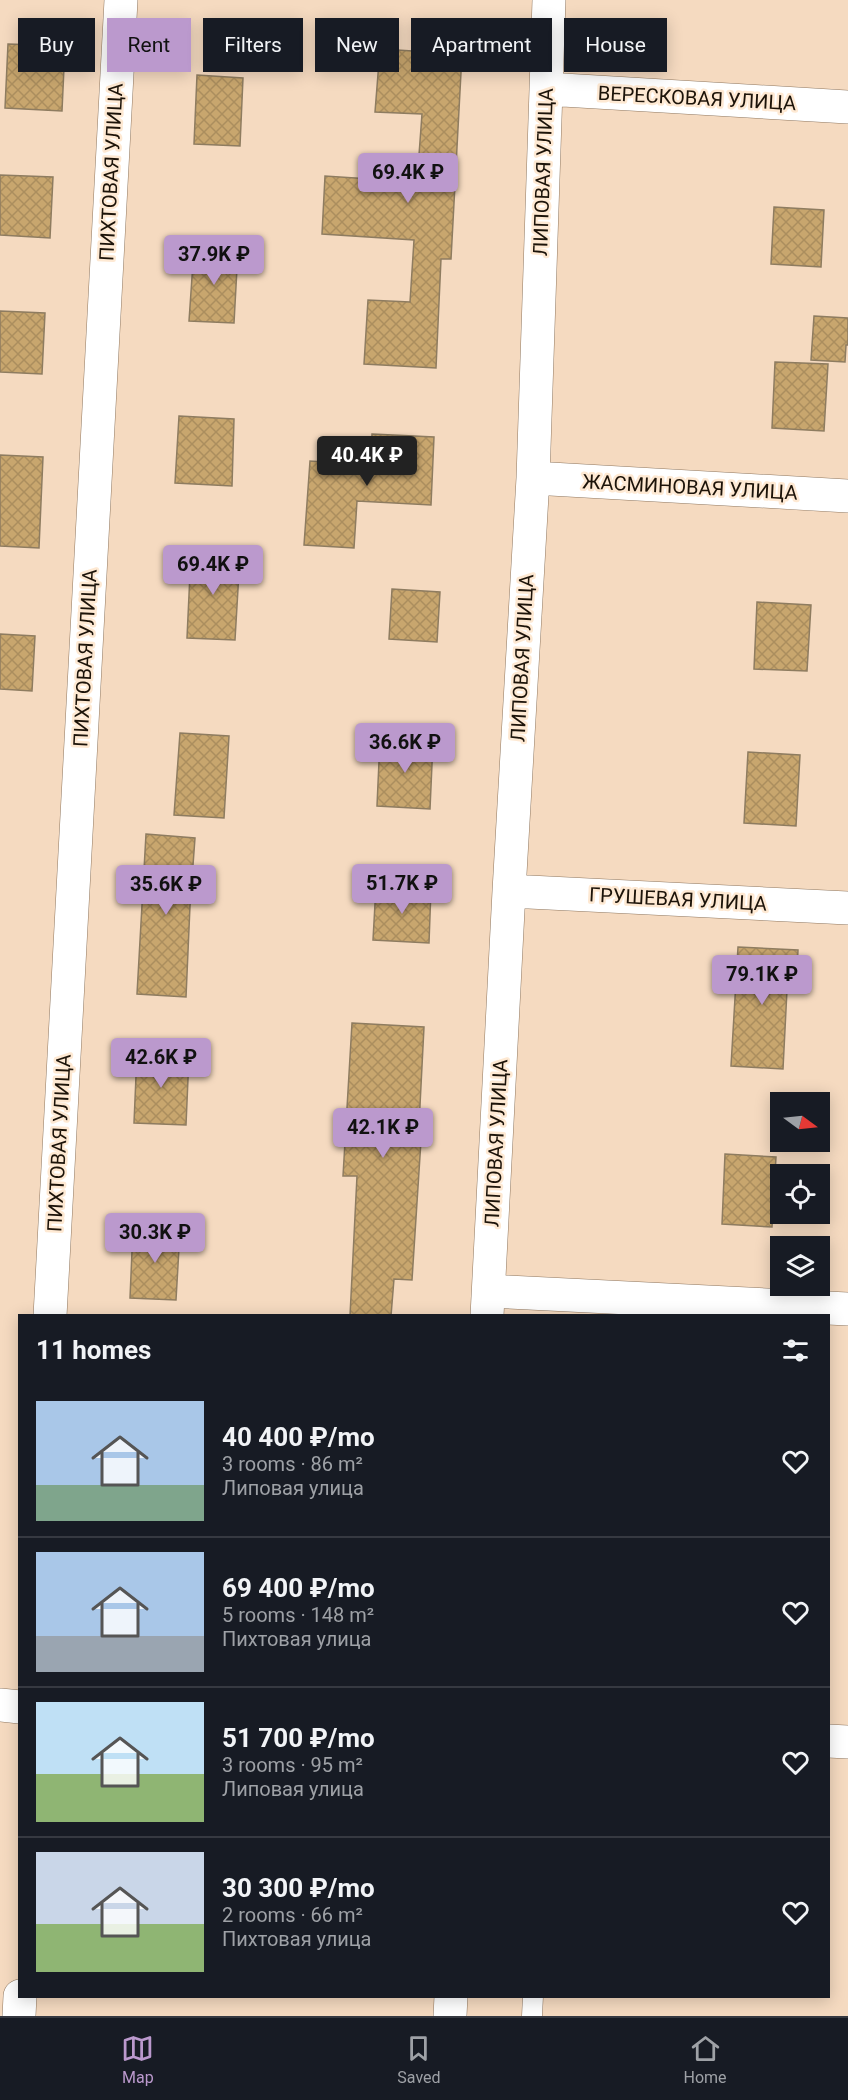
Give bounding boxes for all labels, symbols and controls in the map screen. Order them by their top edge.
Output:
chip: Buy [18,18,95,72]
chip: Rent [107,18,191,72]
chip: Filters [203,18,303,72]
chip: New [315,18,399,72]
chip: Apartment [411,18,552,72]
chip: House [564,18,667,72]
street label: ВЕРЕСКОВАЯ УЛИЦА [597,81,797,115]
street label: ПИХТОВАЯ УЛИЦА [94,82,128,262]
street label: ЛИПОВАЯ УЛИЦА [528,88,558,256]
pin: 69.4K ₽ [353,153,463,204]
text: 69.4K ₽ [372,160,444,184]
pin: 37.9K ₽ [159,235,269,286]
text: 37.9K ₽ [178,242,250,266]
pin: 40.4K ₽ [312,436,422,487]
text: 40.4K ₽ [331,443,403,467]
street label: ЖАСМИНОВАЯ УЛИЦА [582,469,798,505]
pin: 69.4K ₽ [158,545,268,596]
text: 69.4K ₽ [177,552,249,576]
street label: ПИХТОВАЯ УЛИЦА [68,568,102,748]
street label: ЛИПОВАЯ УЛИЦА [506,573,538,743]
pin: 36.6K ₽ [350,723,460,774]
text: 36.6K ₽ [369,730,441,754]
pin: 51.7K ₽ [347,864,457,915]
pin: 35.6K ₽ [111,865,221,916]
text: 51.7K ₽ [366,871,438,895]
text: 35.6K ₽ [130,872,202,896]
street label: ГРУШЕВАЯ УЛИЦА [588,882,768,916]
pin: 79.1K ₽ [707,955,817,1006]
text: 79.1K ₽ [726,962,798,986]
pin: 42.6K ₽ [106,1038,216,1089]
text: 42.6K ₽ [125,1045,197,1069]
street label: ПИХТОВАЯ УЛИЦА [42,1053,76,1233]
street label: ЛИПОВАЯ УЛИЦА [480,1058,512,1228]
north arrow [770,1092,830,1152]
map controls [770,1092,830,1296]
pin: 42.1K ₽ [328,1108,438,1159]
text: 42.1K ₽ [347,1115,419,1139]
button: locate [770,1164,830,1224]
pin: 30.3K ₽ [100,1213,210,1264]
text: 30.3K ₽ [119,1220,191,1244]
button: layers [770,1236,830,1296]
icon: filters [779,1334,812,1367]
text: 11 homes [36,1335,151,1365]
text: 40 400 ₽/mo [222,1422,375,1452]
icon: home [84,1425,156,1497]
icon: heart [779,1445,812,1478]
text: 3 rooms · 86 m² [222,1452,363,1476]
text: Липовая улица [222,1476,364,1500]
text: 69 400 ₽/mo [222,1573,375,1603]
icon: home [84,1576,156,1648]
icon: heart [779,1596,812,1629]
text: 5 rooms · 148 m² [222,1603,374,1627]
text: Пихтовая улица [222,1627,372,1651]
text: 51 700 ₽/mo [222,1723,375,1753]
icon: home [84,1726,156,1798]
icon: heart [779,1746,812,1779]
text: 3 rooms · 95 m² [222,1753,363,1777]
text: Липовая улица [222,1777,364,1801]
text: 30 300 ₽/mo [222,1873,375,1903]
icon: home [84,1876,156,1948]
icon: heart [779,1896,812,1929]
text: 2 rooms · 66 m² [222,1903,363,1927]
text: Пихтовая улица [222,1927,372,1951]
tab: Map [121,2032,154,2087]
tab: Saved [397,2032,441,2087]
tab: Home [683,2032,727,2087]

